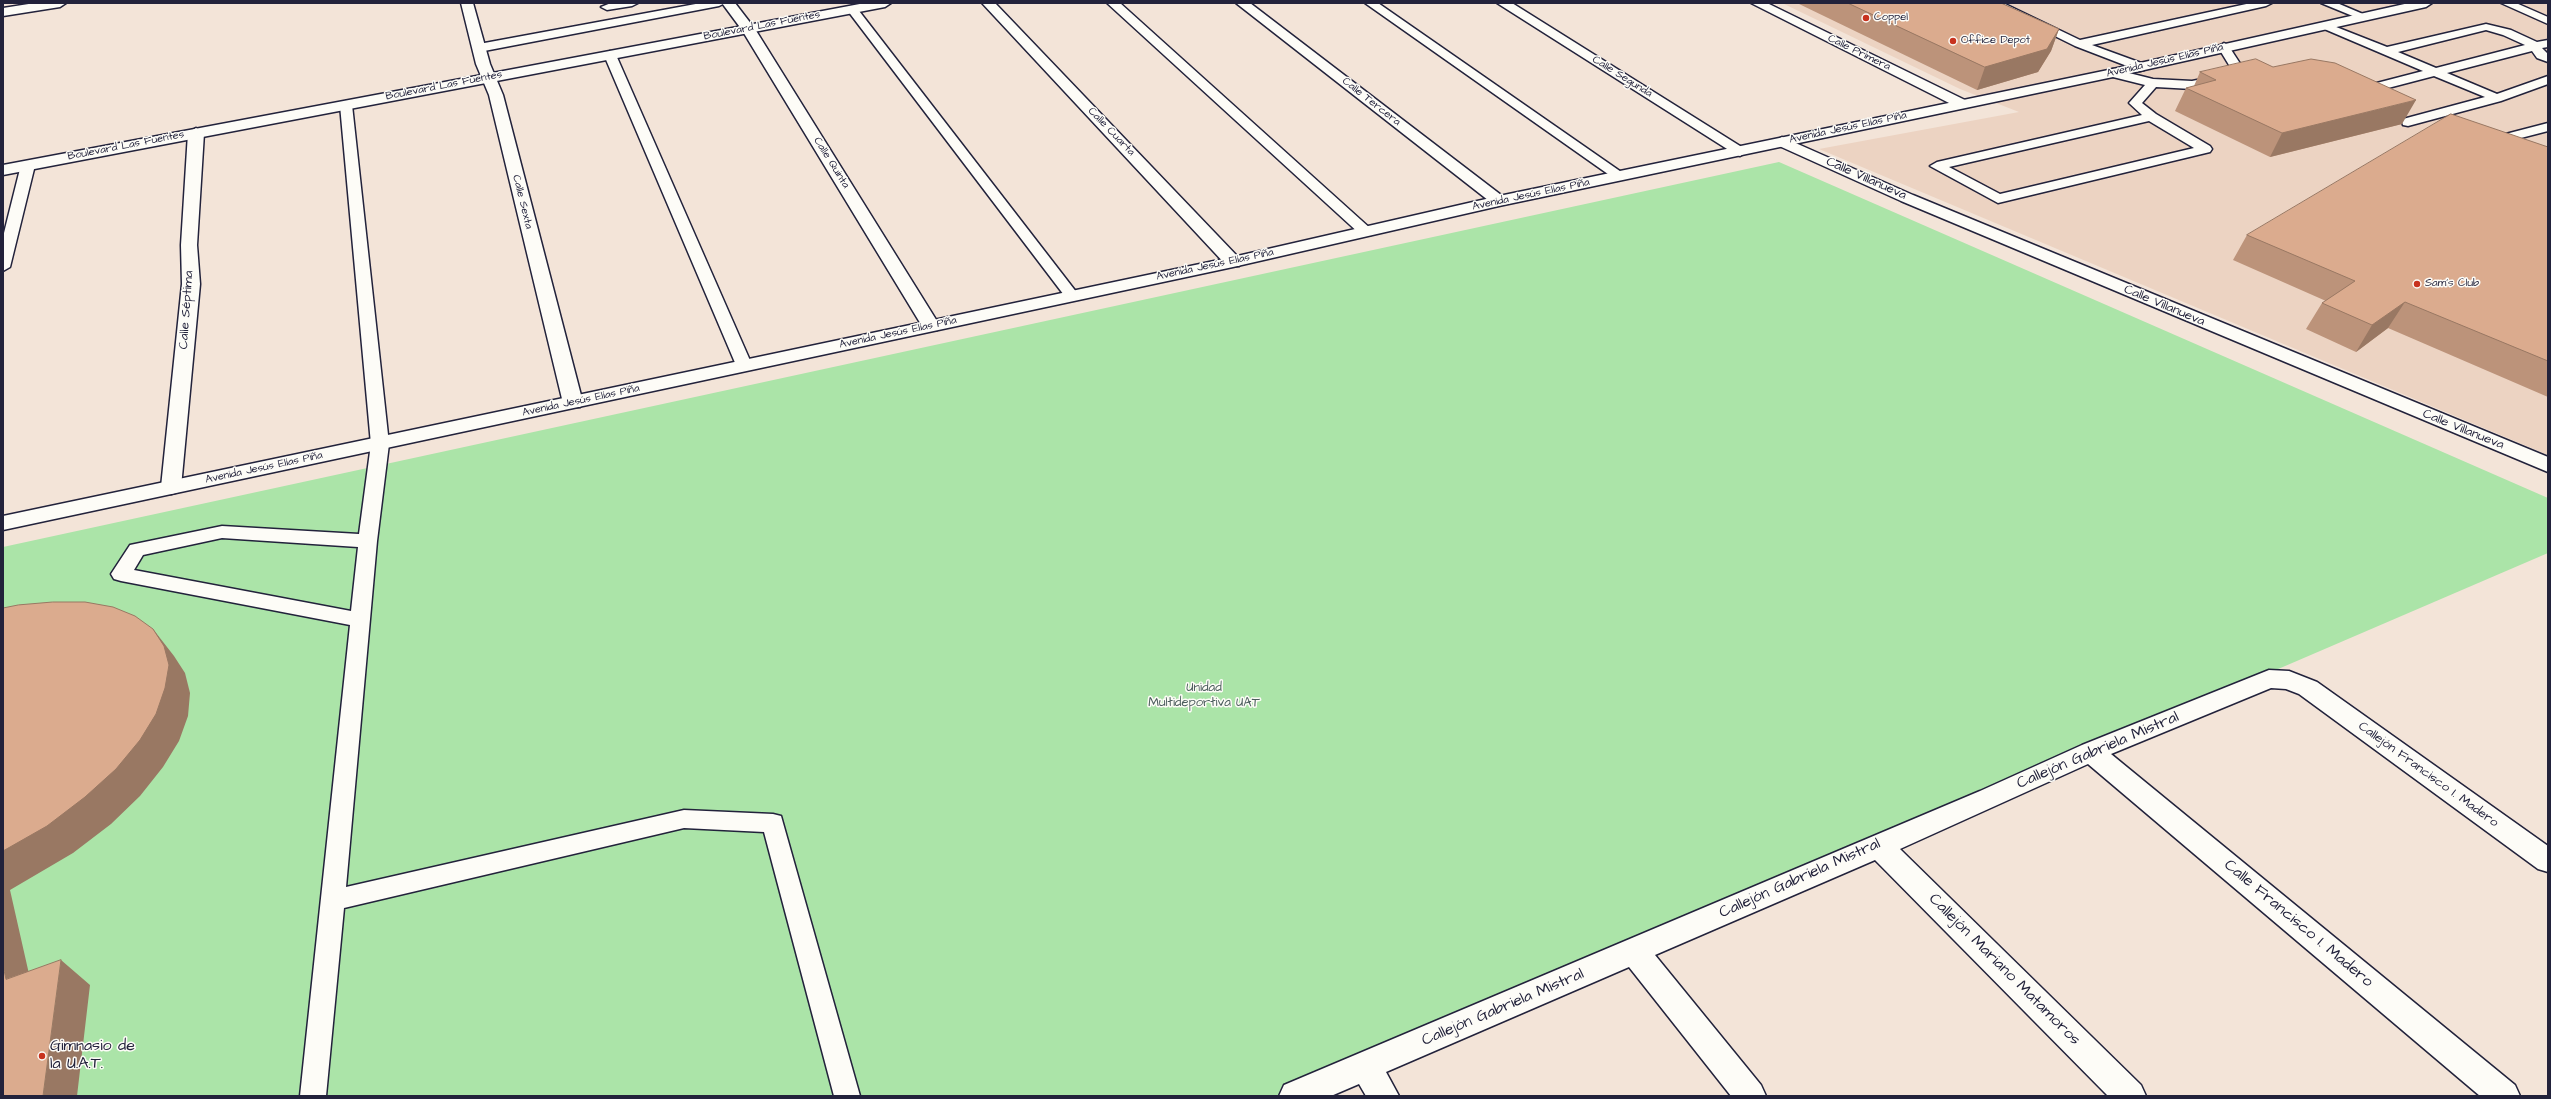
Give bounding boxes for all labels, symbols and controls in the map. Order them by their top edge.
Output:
street label: Boulevard Las Fuentes [703,8,821,44]
place label: Coppel [1874,11,1908,25]
marker: Coppel [1861,13,1871,23]
street label: Calle Primera [1825,32,1893,74]
place label: Office Depot [1961,34,2030,48]
marker: Office Depot [1948,36,1958,46]
street label: Avenida Jesús Elías Piña [2105,41,2225,81]
street label: Calle Segunda [1590,53,1654,101]
street label: Boulevard Las Fuentes [385,68,503,104]
street label: Calle Tercera [1339,75,1403,129]
street label: Calle Cuarta [1085,105,1137,159]
street label: Avenida Jesús Elías Piña [1788,109,1908,147]
street label: Boulevard Las Fuentes [67,128,185,164]
street label: Calle Quinta [810,135,852,191]
street label: Calle Villanueva [1823,154,1909,204]
street label: Calle Sexta [509,174,535,230]
street label: Avenida Jesús Elías Piña [1471,176,1591,214]
street label: Avenida Jesús Elías Piña [1155,246,1275,284]
street label: Calle Séptima [176,270,198,350]
place label: Sam's Club [2425,277,2479,291]
marker: Sam's Club [2412,279,2422,289]
street label: Calle Villanueva [2121,282,2207,330]
street label: Avenida Jesús Elías Piña [838,314,958,352]
street label: Avenida Jesús Elías Piña [521,382,641,420]
street label: Calle Villanueva [2420,407,2506,453]
street label: Avenida Jesús Elías Piña [204,449,324,487]
park label: Unidad Multideportiva UAT [1148,680,1260,711]
street label: Callejón Gabriela Mistral [2014,708,2182,794]
street label: Callejón Francisco I. Madero [2355,719,2501,831]
street label: Callejón Gabriela Mistral [1717,835,1883,923]
street label: Calle Francisco I. Madero [2219,856,2377,992]
street label: Callejón Mariano Matamoros [1924,890,2084,1050]
street label: Callejón Gabriela Mistral [1419,965,1587,1051]
place label: Gimnasio de la U.A.T. [50,1037,135,1075]
marker: Gimnasio de la U.A.T. [37,1051,47,1061]

